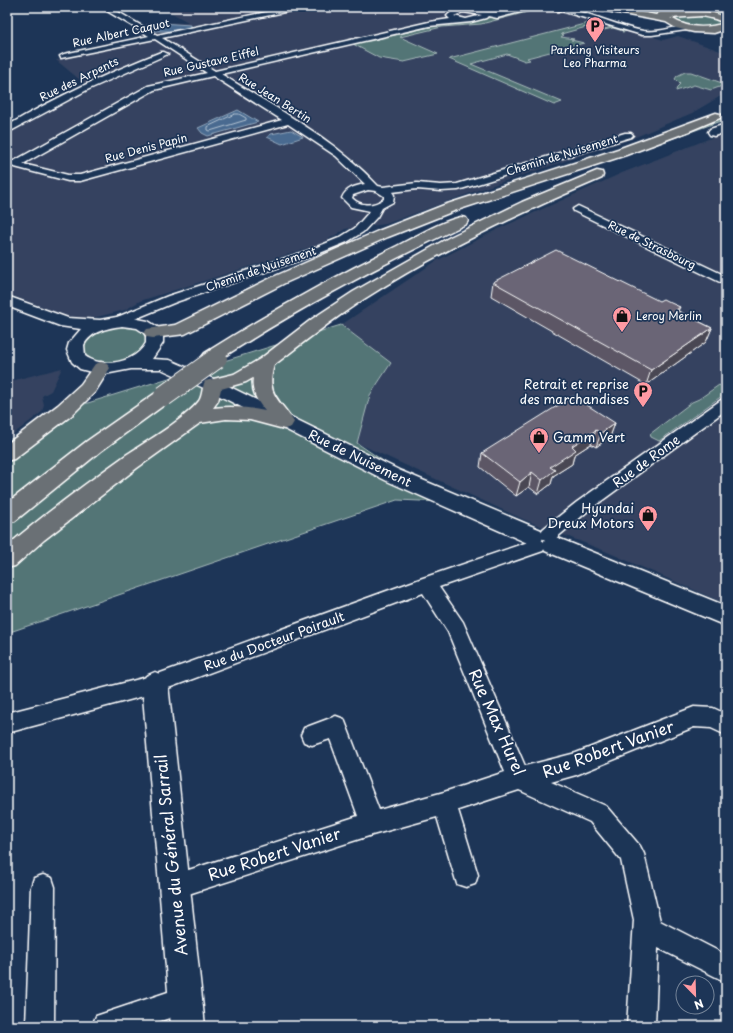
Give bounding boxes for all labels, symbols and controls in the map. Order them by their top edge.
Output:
street label: Rue Albert Caquot [71,14,171,51]
parking icon: Parking Visiteurs Leo Pharma [584,15,606,43]
place label: Parking Visiteurs Leo Pharma [550,41,640,71]
street label: Rue Gustave Eiffel [162,42,260,81]
street label: Rue des Arpents [36,52,121,105]
street label: Rue Jean Bertin [236,68,315,127]
street label: Rue Denis Papin [103,128,189,167]
street label: Chemin de Nuisement [504,129,620,180]
street label: Rue de Strasbourg [605,216,699,273]
street label: Chemin de Nuisement [203,241,319,295]
shop icon: Leroy Merlin [611,305,633,333]
place label: Leroy Merlin [636,307,702,324]
place label: Retrait et reprise des marchandises [520,374,629,408]
parking icon: Retrait et reprise des marchandises [632,380,654,408]
street label: Rue de Nuisement [305,424,415,491]
shop icon: Gamm Vert [528,426,550,454]
place label: Gamm Vert [553,427,625,446]
street label: Rue de Rome [608,429,684,492]
place label: Hyundai Dreux Motors [547,498,634,532]
shop icon: Hyundai Dreux Motors [637,504,659,532]
street label: Rue du Docteur Poirault [201,606,347,675]
street label: Rue Max Hurel [464,664,532,779]
street label: Rue Robert Vanier [539,713,677,783]
street label: Avenue du Général Sarrail [147,753,193,957]
street label: Rue Robert Vanier [204,820,344,886]
north arrow [675,975,715,1015]
text: N [692,995,706,1014]

